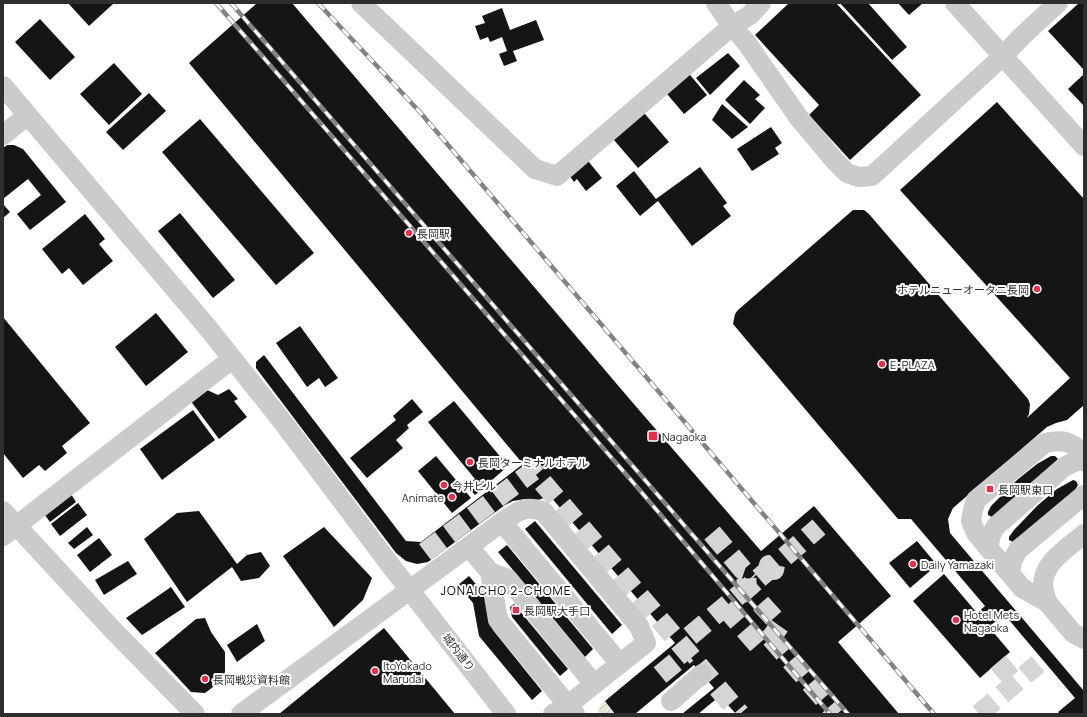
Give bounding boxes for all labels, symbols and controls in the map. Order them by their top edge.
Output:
place label: 長岡駅 [417,226,450,241]
marker: 長岡駅 [404,228,414,238]
place label: ホテルニューオータニ長岡 [897,282,1029,297]
marker: ホテルニューオータニ長岡 [1032,284,1042,294]
place label: E･PLAZA [890,357,935,372]
marker: E･PLAZA [877,359,887,369]
place label: Nagaoka [662,429,706,444]
marker: Nagaoka [647,430,659,442]
place label: 長岡ターミナルホテル [478,455,588,470]
marker: 長岡ターミナルホテル [465,457,475,467]
place label: 今井ビル [452,478,496,493]
marker: 今井ビル [439,480,449,490]
place label: 長岡駅東口 [998,482,1053,497]
marker: 長岡駅東口 [985,484,995,494]
place label: Animate [402,490,445,505]
marker: Animate [447,492,457,502]
place label: Daily Yamazaki [921,557,994,572]
marker: Daily Yamazaki [908,559,918,569]
district label: JONAICHO 2-CHOME [440,582,572,599]
place label: 長岡駅大手口 [524,603,590,618]
marker: 長岡駅大手口 [511,605,521,615]
place label: Hotel Mets Nagaoka [964,607,1020,635]
marker: Hotel Mets Nagaoka [951,615,961,625]
street label: 城内通り [440,630,478,674]
place label: ItoYokado Marudai [383,658,432,686]
marker: ItoYokado Marudai [370,666,380,676]
place label: 長岡戦災資料館 [213,672,290,687]
marker: 長岡戦災資料館 [200,674,210,684]

